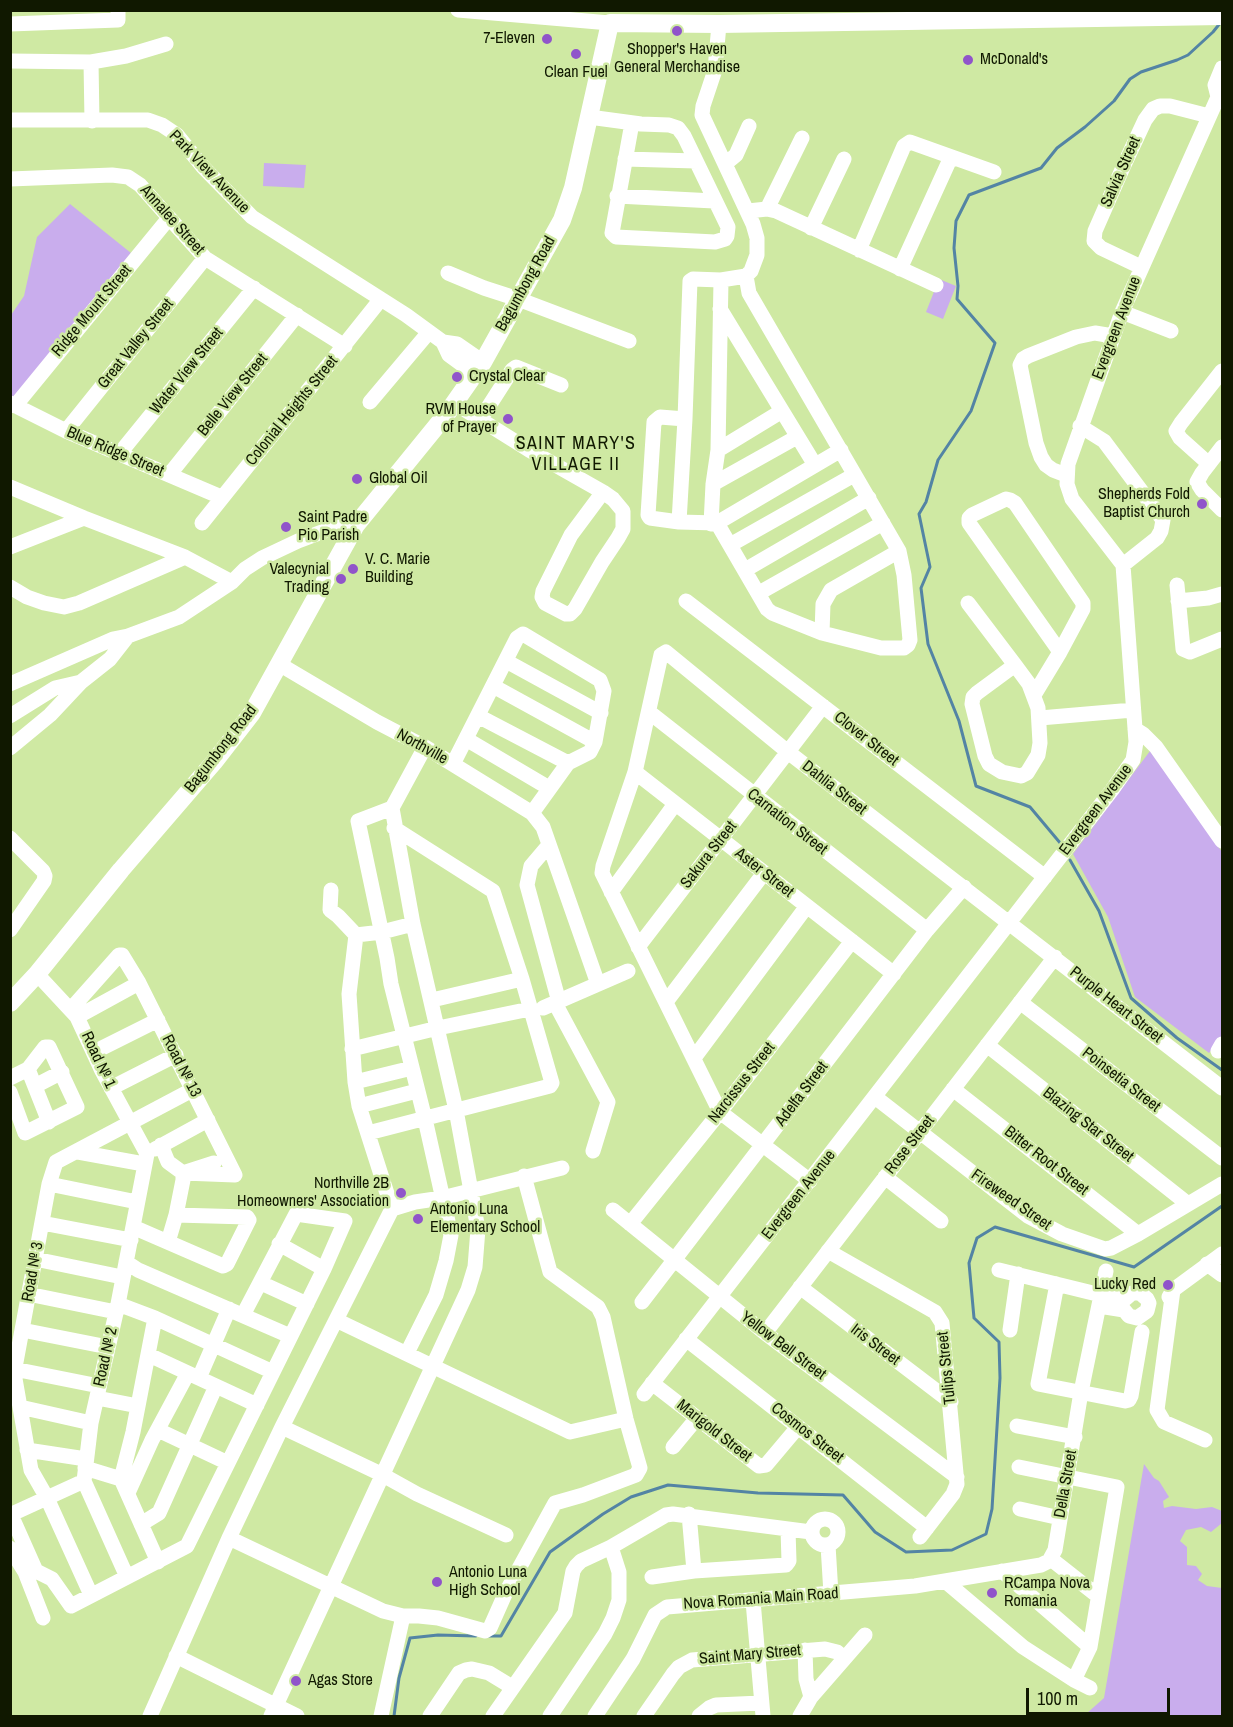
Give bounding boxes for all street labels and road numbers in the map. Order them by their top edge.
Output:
street label: Park View Avenue [165,127,253,217]
street label: Salvia Street [1097,134,1145,210]
street label: Annalee Street [136,181,208,259]
street label: Bagumbong Road [492,233,560,335]
street label: Ridge Mount Street [48,261,136,361]
street label: Evergreen Avenue [1089,274,1145,382]
street label: Great Valley Street [94,295,178,393]
street label: Water View Street [146,324,228,418]
street label: Belle View Street [194,350,272,440]
street label: Colonial Heights Street [242,352,342,470]
street label: Blue Ridge Street [64,423,166,481]
street label: Bagumbong Road [181,701,261,797]
street label: Clover Street [830,708,902,770]
street label: Northville [393,725,451,769]
street label: Dahlia Street [798,757,870,819]
street label: Evergreen Avenue [1056,761,1136,859]
street label: Carnation Street [743,785,831,859]
street label: Sakura Street [677,817,741,893]
street label: Aster Street [731,844,797,902]
street label: Purple Heart Street [1066,963,1166,1047]
street label: Road № 1 [77,1029,119,1091]
street label: Road № 13 [157,1032,205,1100]
street label: Narcissus Street [705,1039,779,1127]
street label: Poinsetia Street [1078,1043,1164,1117]
street label: Adelfa Street [772,1058,832,1130]
street label: Blazing Star Street [1039,1084,1137,1166]
street label: Rose Street [881,1112,939,1178]
street label: Bitter Root Street [1000,1122,1092,1200]
street label: Evergreen Avenue [758,1146,840,1244]
street label: Fireweed Street [967,1165,1055,1235]
street label: Road № 3 [18,1241,48,1303]
street label: Yellow Bell Street [737,1308,829,1384]
street label: Iris Street [847,1320,903,1370]
street label: Road № 2 [90,1326,122,1388]
street label: Tulips Street [934,1331,960,1405]
street label: Marigold Street [673,1396,755,1466]
street label: Cosmos Street [767,1399,847,1467]
street label: Della Street [1051,1449,1081,1519]
street label: Nova Romania Main Road [683,1584,839,1614]
street label: Saint Mary Street [698,1641,802,1669]

